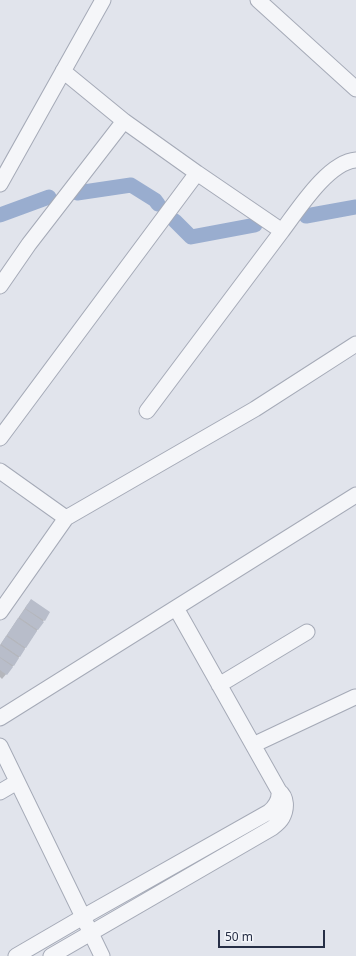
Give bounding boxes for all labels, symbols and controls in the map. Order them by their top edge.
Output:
scale bar [220,922,327,948]
text: 50 m [225,928,253,945]

